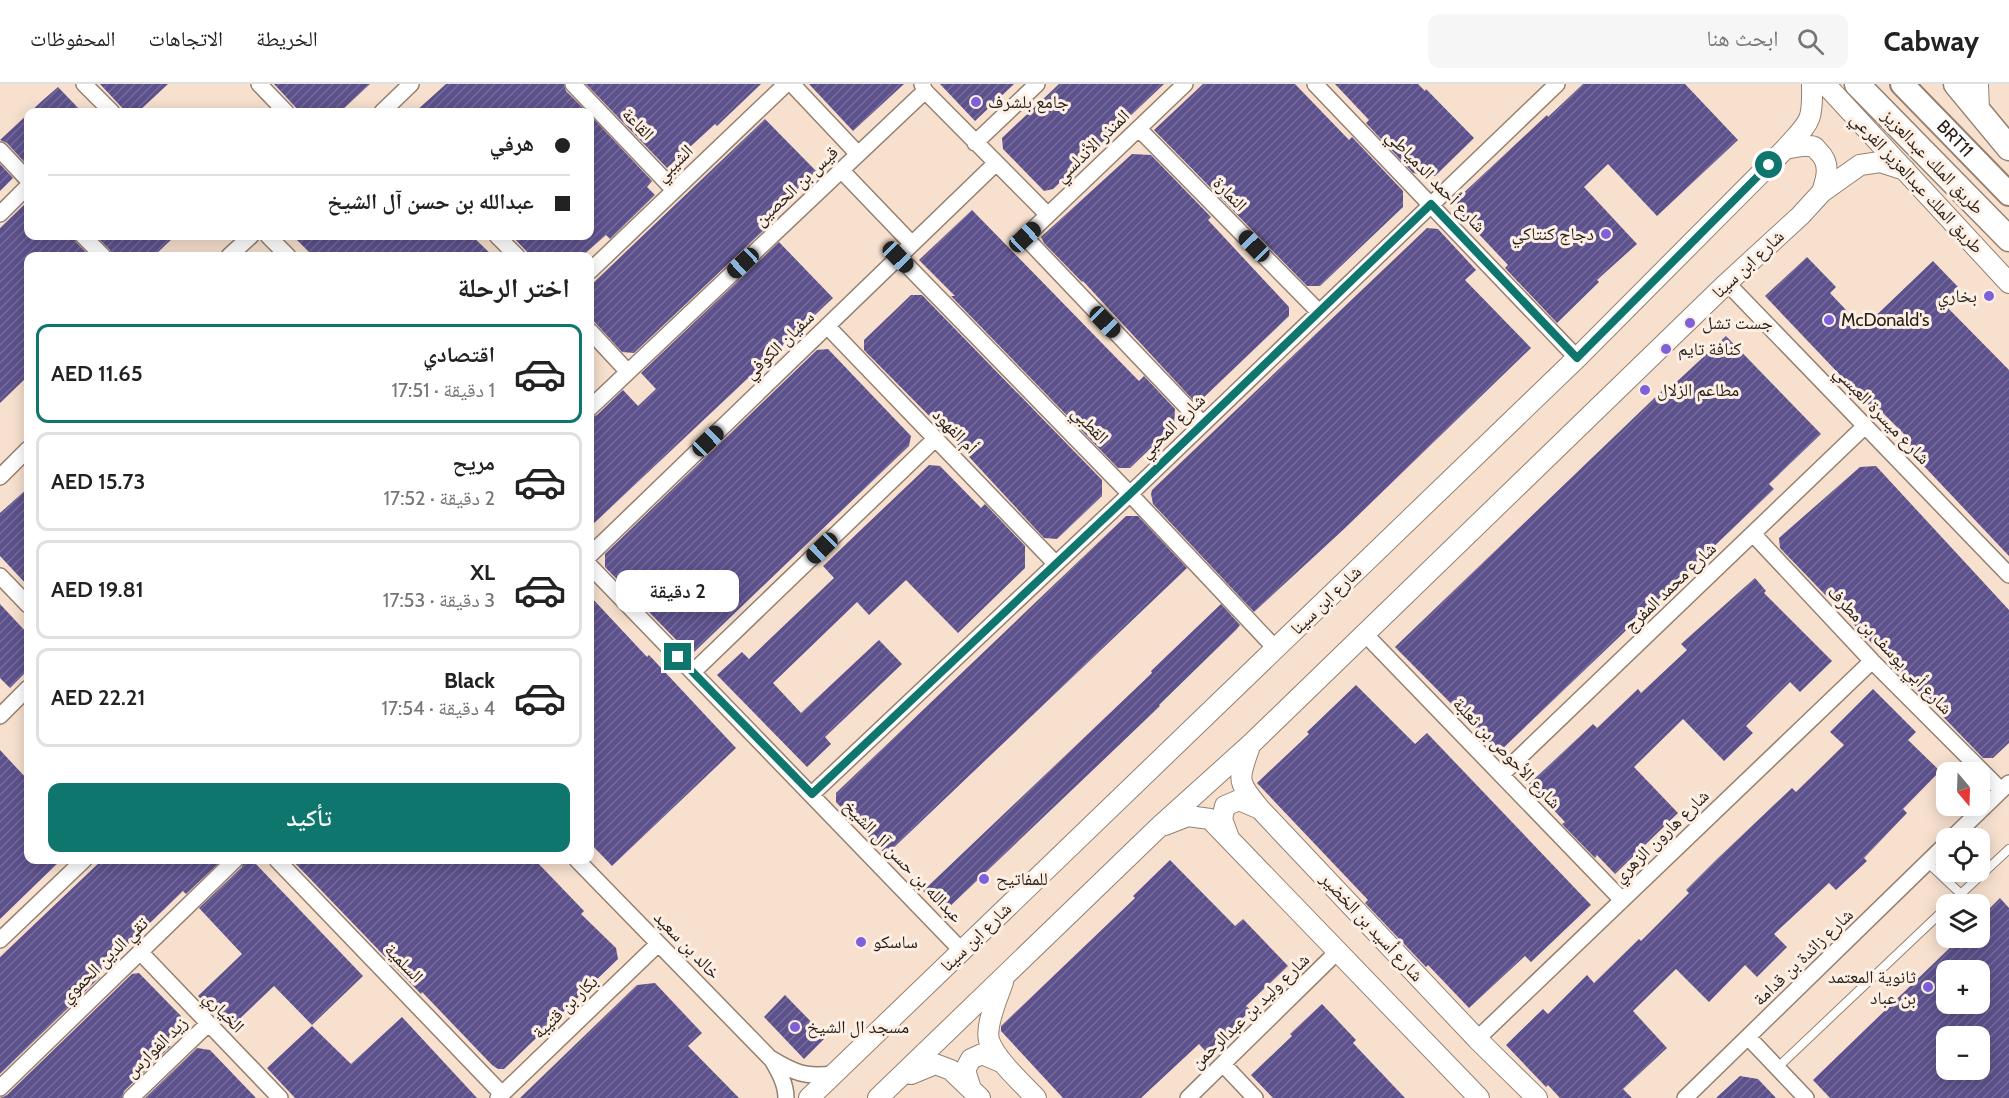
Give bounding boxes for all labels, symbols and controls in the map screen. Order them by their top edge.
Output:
search box [1428,14,1848,68]
text: Cabway [1884,24,1979,58]
text: ابحث هنا [1707,25,1779,52]
icon: search [1794,25,1827,58]
text: المحفوظات [30,26,115,51]
text: الاتجاهات [148,26,223,51]
text: الخريطة [256,26,318,51]
place label: جامع بلشرف [988,91,1069,114]
marker: جامع بلشرف [969,95,983,109]
street label: القاعة [617,103,659,145]
street label: طريق الملك عبدالعزيز [1877,104,1989,219]
street label: المنذر الأندلسي [1050,105,1136,190]
street label: طريق الملك عبدالعزيز الفرعي [1843,108,1988,261]
street label: BRT11 [1932,115,1978,161]
street label: شارع أحمد الدمياطي [1379,125,1491,239]
text: هرفي [489,130,534,157]
street label: الشيبي [650,140,700,189]
street label: قيس بن الحصين [749,141,843,231]
route start [1755,151,1782,178]
street label: النمارة [1208,172,1252,216]
text: عبدالله بن حسن آل الشيخ [327,188,534,215]
car [1006,218,1044,256]
place label: دجاج كنتاكي [1511,223,1594,249]
street label: شارع ابن سينا [1708,225,1788,303]
car [1235,227,1273,265]
marker: دجاج كنتاكي [1599,227,1613,241]
car [879,238,917,276]
car [724,244,762,282]
text: اختر الرحلة [457,271,570,304]
place label: بخاري [1937,285,1977,311]
marker: بخاري [1982,289,1996,303]
car [1086,303,1124,341]
street label: سفيان الكوفي [739,306,821,386]
place label: McDonald's [1841,309,1929,331]
place label: جست تشل [1702,312,1773,334]
marker: McDonald's [1822,313,1836,327]
marker: جست تشل [1683,316,1697,330]
place label: كنافة تايم [1678,338,1742,361]
text: اقتصادي [423,341,495,368]
marker: كنافة تايم [1659,342,1673,356]
icon: car [513,347,567,401]
text: AED 11.65 [51,360,143,387]
street label: شارع ميسرة العبسي [1827,361,1935,471]
text: 1 دقيقة · 17:51 [391,378,495,402]
place label: مطاعم الزلال [1657,379,1739,402]
marker: مطاعم الزلال [1638,383,1652,397]
street label: شارع المحبي [1134,389,1212,465]
street label: القطبي [1064,402,1113,451]
street label: أم الفهود [927,404,982,459]
car [689,422,727,460]
text: مريح [452,449,495,476]
icon: car [513,455,567,509]
text: AED 15.73 [51,468,145,495]
text: 2 دقيقة · 17:52 [384,486,495,510]
car [803,529,841,567]
street label: شارع محمد المفرج [1619,538,1721,637]
text: XL [470,559,495,586]
street label: شارع ابن سينا [1286,561,1366,639]
icon: car [513,563,567,617]
callout: 2 دقيقة [616,570,740,612]
text: AED 19.81 [51,576,144,603]
text: 2 دقيقة [649,579,706,603]
street label: شارع أبي يوسف بن مطرف [1820,581,1957,722]
text: 3 دقيقة · 17:53 [383,588,495,612]
route end [664,643,691,670]
text: Black [444,667,495,694]
icon: car [513,671,567,725]
text: AED 22.21 [51,684,145,711]
street label: شارع الأحوص بن ثعلبة [1448,693,1566,813]
text: 4 دقيقة · 17:54 [381,696,495,720]
north arrow [1936,762,1990,816]
map controls [1936,762,1990,1080]
button: تأكيد [48,783,570,852]
street label: شارع هارون الزهري [1608,785,1716,890]
street label: عبدالله بن حسن آل الشيخ [838,795,967,928]
button: locate [1936,828,1990,882]
street label: شارع أسيد بن الخضير [1315,867,1428,986]
place label: للمفاتيح [996,868,1048,891]
marker: للمفاتيح [977,872,991,886]
button: layers [1936,894,1990,948]
street label: شارع ابن سينا [936,898,1016,976]
street label: شارع زائدة بن قدامة [1748,904,1858,1010]
street label: خالد بن سعيد [649,906,725,984]
street label: تقي الدين الحموي [55,912,155,1010]
place label: ساسكو [873,931,918,953]
marker: ساسكو [854,935,868,949]
street label: السلمية [380,939,428,987]
street label: شارع وليد بن عبدالرحمن [1186,949,1314,1073]
button: + [1936,960,1990,1014]
place label: ثانوية المعتمد بن عباد [1828,966,1916,1009]
street label: بكار بن قتيبة [528,971,602,1043]
marker: ثانوية المعتمد بن عباد [1921,980,1935,994]
street label: الخياري [196,987,249,1040]
street label: زيد الفوارس [120,1012,192,1082]
place label: مسجد ال الشيخ [807,1016,909,1039]
marker: مسجد ال الشيخ [788,1020,802,1034]
button: − [1936,1026,1990,1080]

